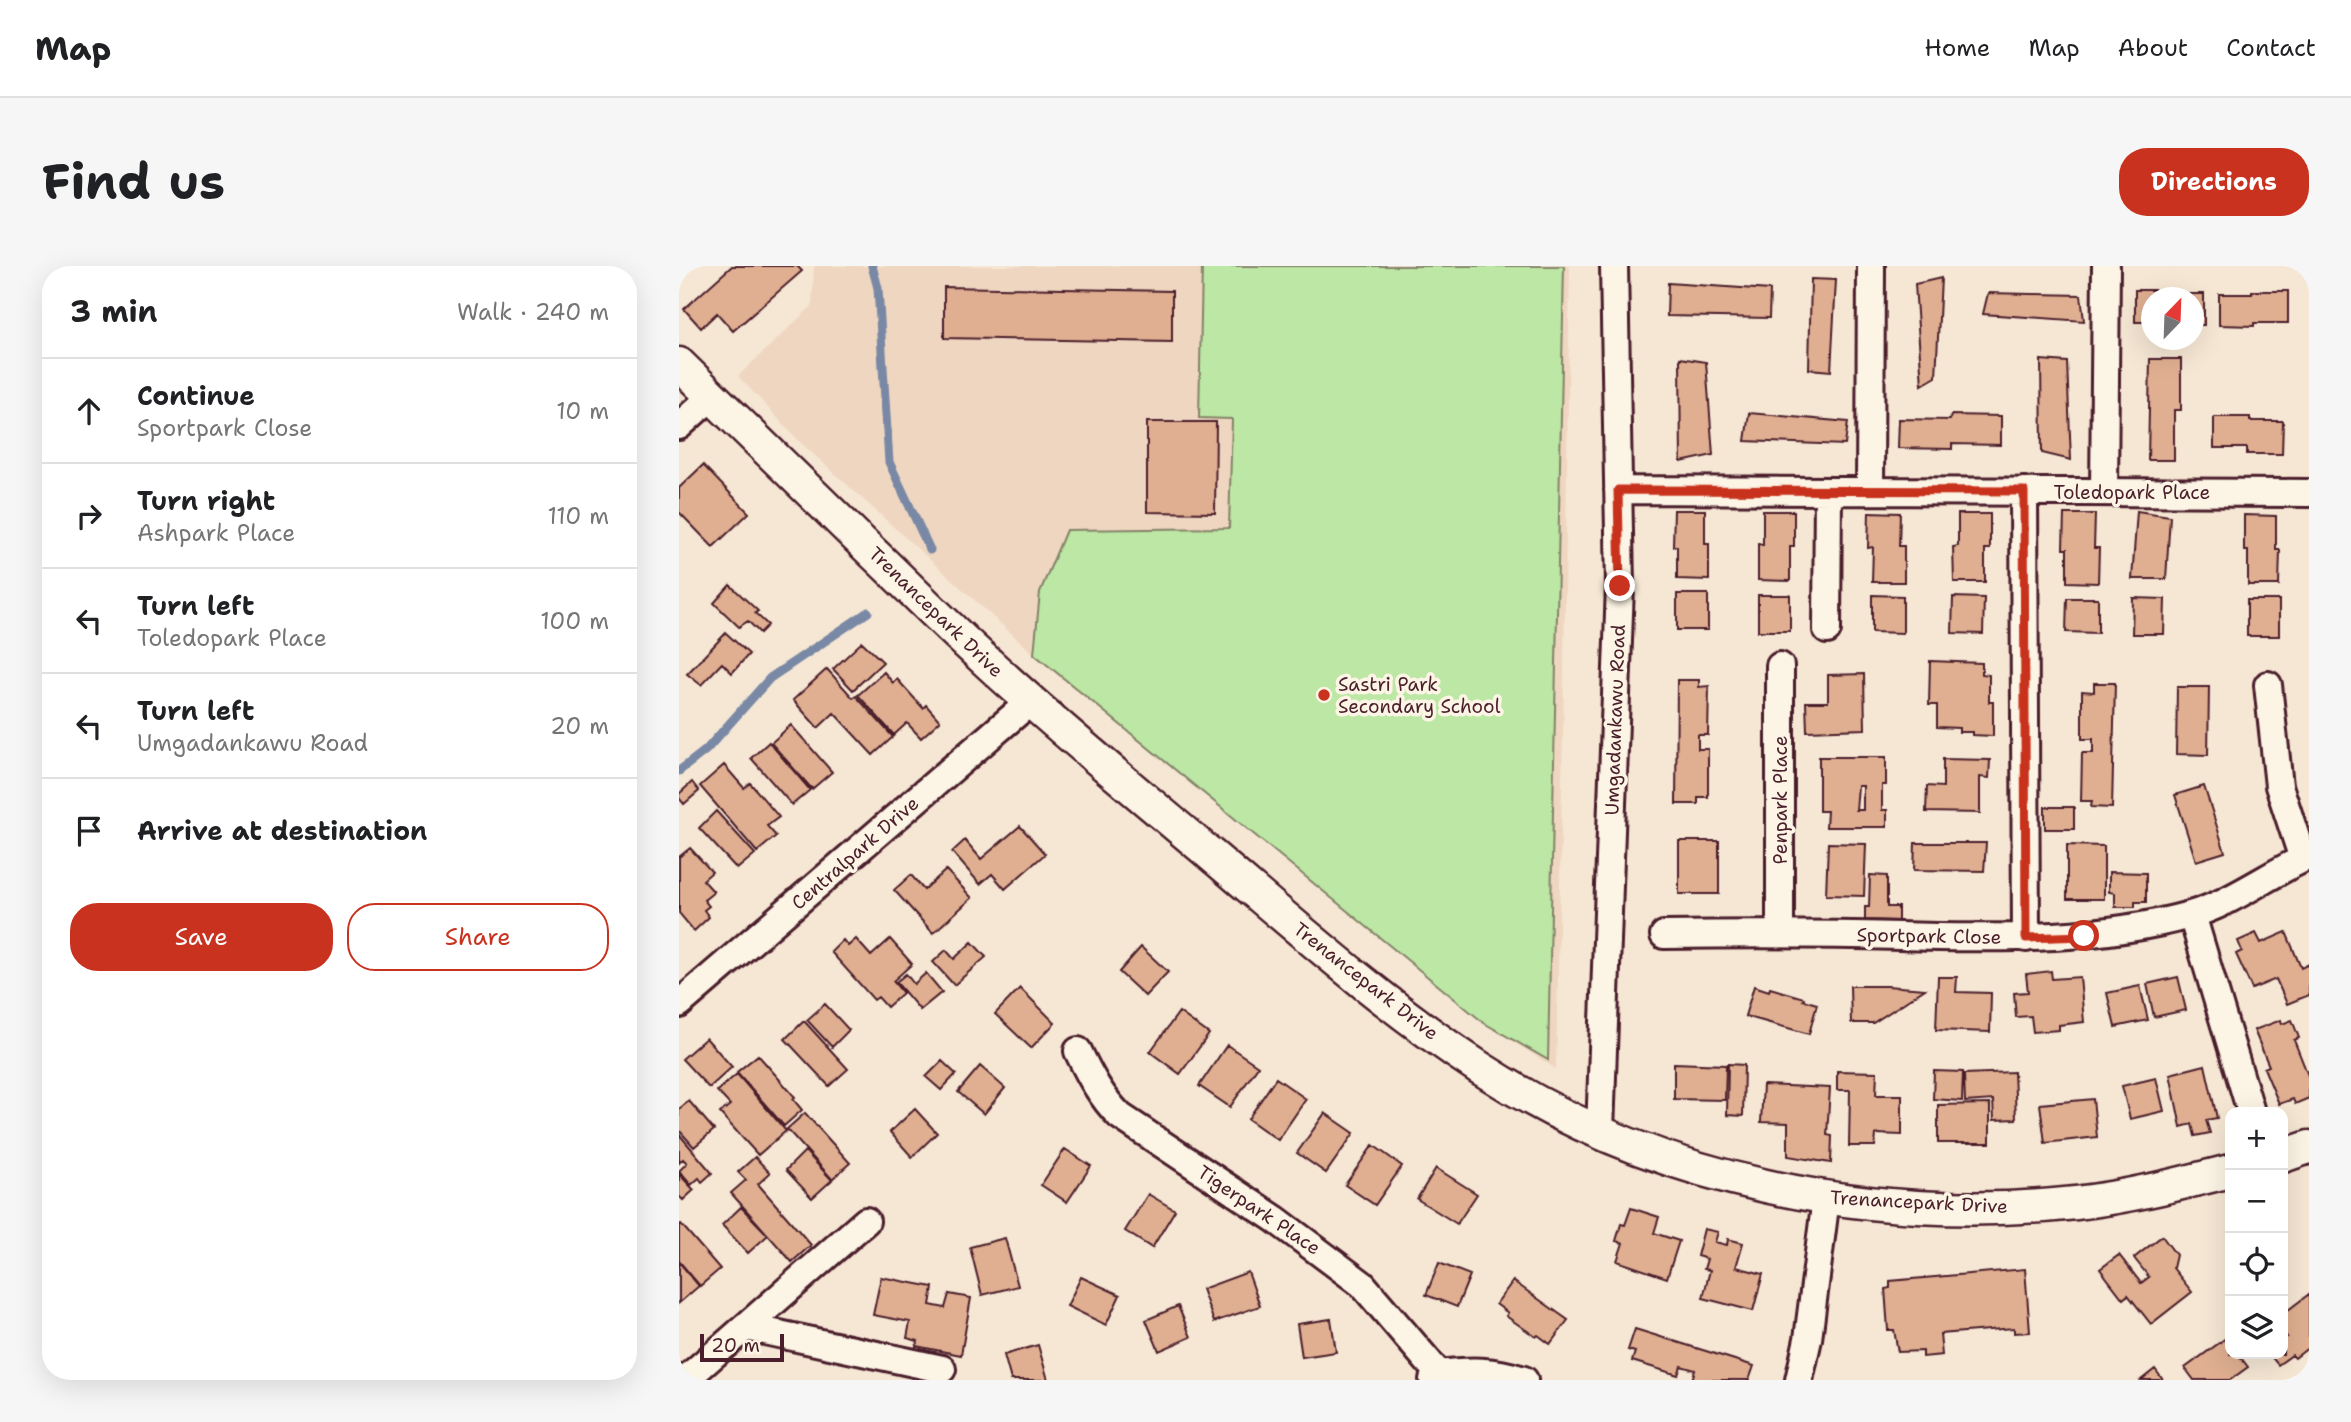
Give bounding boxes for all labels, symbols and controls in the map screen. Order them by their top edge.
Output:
text: Map [35,26,111,71]
text: Home [1924,32,1990,64]
text: Map [2028,32,2080,64]
text: About [2118,32,2188,64]
text: Contact [2226,32,2316,64]
button: Directions [2119,148,2309,216]
text: Find us [42,149,225,215]
north arrow [2141,287,2204,350]
text: 3 min [70,291,157,332]
text: Walk · 240 m [457,297,609,327]
text: Continue [137,378,255,413]
icon: ahead [70,392,108,430]
text: 10 m [556,396,609,426]
text: Sportpark Close [137,413,312,443]
street label: Toledopark Place [2054,480,2210,505]
text: Turn right [137,483,275,518]
icon: right [70,497,108,535]
text: 110 m [547,501,609,531]
text: Ashpark Place [137,518,295,548]
street label: Trenancepark Drive [863,541,1009,683]
route end [1604,570,1635,601]
text: Turn left [137,588,254,623]
icon: left [70,602,108,640]
text: 100 m [540,606,609,636]
text: Toledopark Place [137,623,327,653]
street label: Umgadankawu Road [1599,624,1631,816]
place label: Sastri Park Secondary School [1338,672,1501,719]
marker: Sastri Park Secondary School [1316,687,1332,703]
text: Turn left [137,693,254,728]
icon: left [70,707,108,745]
text: 20 m [550,711,609,741]
text: Umgadankawu Road [137,728,368,758]
street label: Penpark Place [1768,736,1793,864]
street label: Centralpark Drive [786,791,924,915]
icon: arrive [70,812,108,850]
text: Arrive at destination [137,813,427,848]
button: Save [70,903,333,971]
button: Share [347,903,609,971]
street label: Trenancepark Drive [1288,916,1444,1046]
route start [2068,920,2099,951]
street label: Sportpark Close [1856,922,2002,950]
map controls [2225,1107,2288,1359]
button: + [2225,1107,2288,1170]
street label: Tigerpark Place [1193,1160,1325,1260]
button: − [2225,1170,2288,1233]
street label: Trenancepark Drive [1830,1185,2008,1219]
button: locate [2225,1233,2288,1296]
button: layers [2225,1296,2288,1359]
scale bar [700,1331,784,1363]
text: 20 m [711,1333,760,1358]

